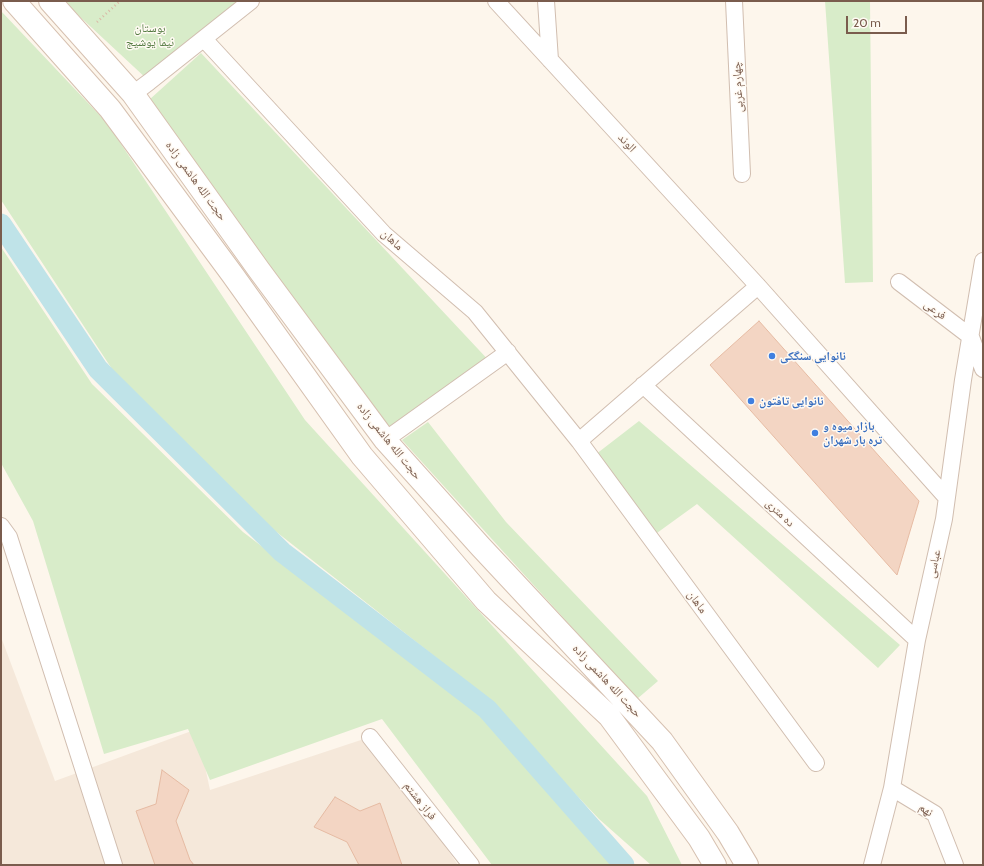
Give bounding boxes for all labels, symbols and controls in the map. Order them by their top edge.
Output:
scale bar [848,8,909,34]
text: 20 m [853,15,881,30]
park label: بوستان نیما یوشیج [126,21,174,49]
street label: چهارم غربی [729,61,747,113]
street label: الوند [615,131,639,155]
street label: حجت الله هاشمی زاده [162,138,230,224]
street label: ماهان [378,226,406,254]
street label: فرعی [921,297,949,323]
place label: نانوایی سنگکی [780,349,846,363]
marker: نانوایی سنگکی [767,351,777,361]
place label: نانوایی تافتون [759,394,824,408]
marker: نانوایی تافتون [746,396,756,406]
street label: حجت الله هاشمی زاده [354,400,424,482]
place label: بازار میوه و تره بار شهران [823,419,882,447]
marker: بازار میوه و تره بار شهران [810,428,820,438]
street label: ده متری [762,496,798,530]
street label: عباسی [924,548,944,580]
street label: ماهان [684,588,710,616]
street label: حجت الله هاشمی زاده [569,641,645,721]
street label: فراز هشتم [401,779,439,823]
street label: نهم [916,800,936,820]

